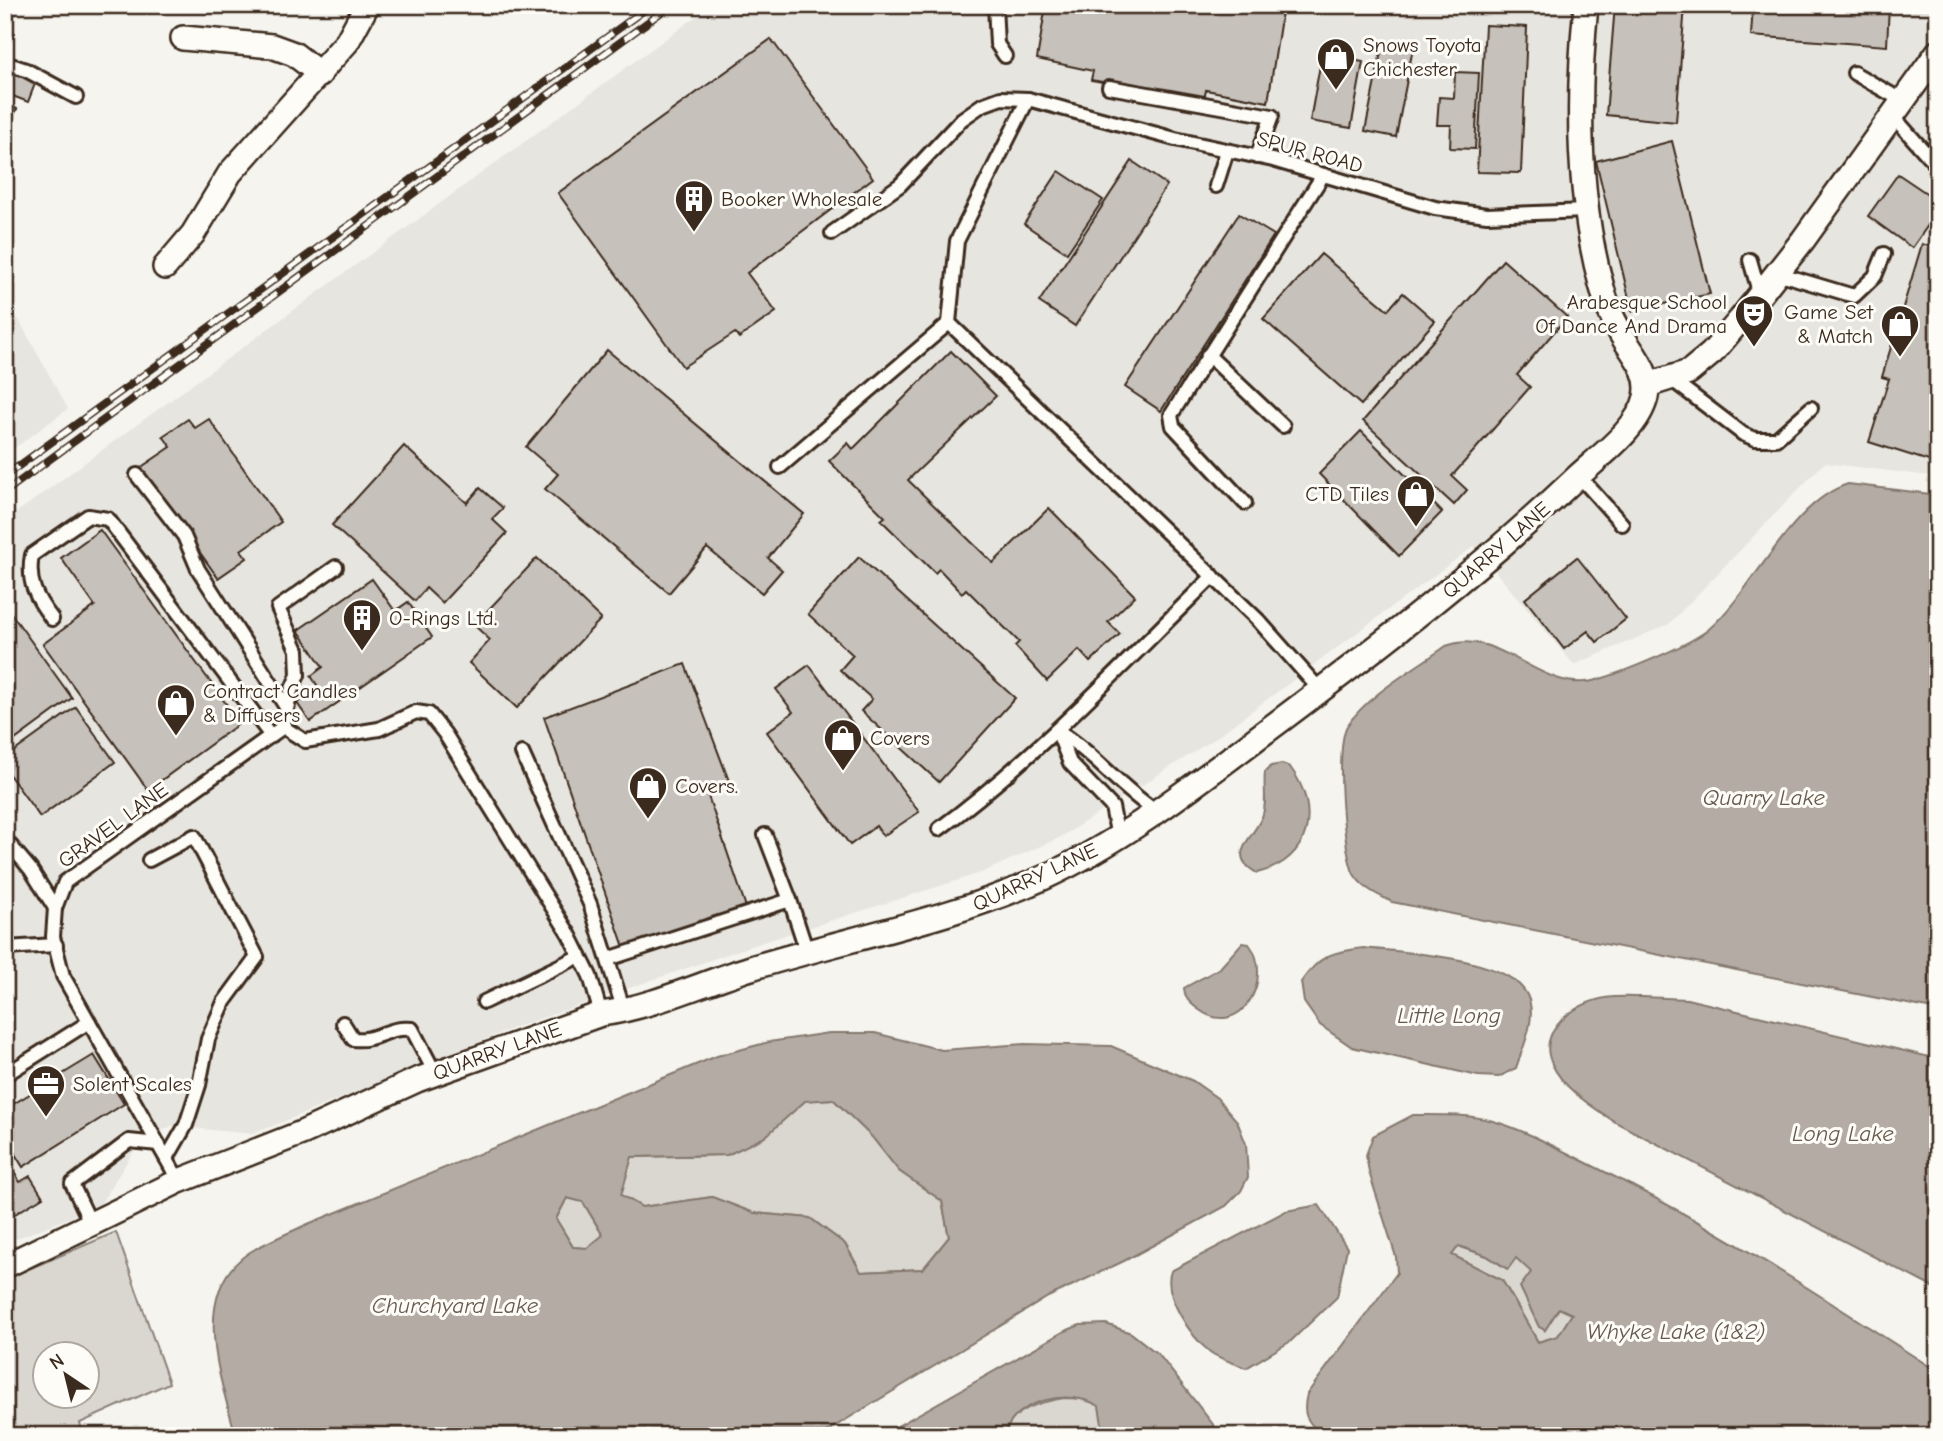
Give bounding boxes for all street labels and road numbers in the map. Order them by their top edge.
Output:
street label: SPUR ROAD [1254,126,1366,178]
street label: QUARRY LANE [1437,497,1555,603]
street label: GRAVEL LANE [54,777,172,873]
street label: QUARRY LANE [969,838,1101,916]
street label: QUARRY LANE [429,1017,565,1085]

